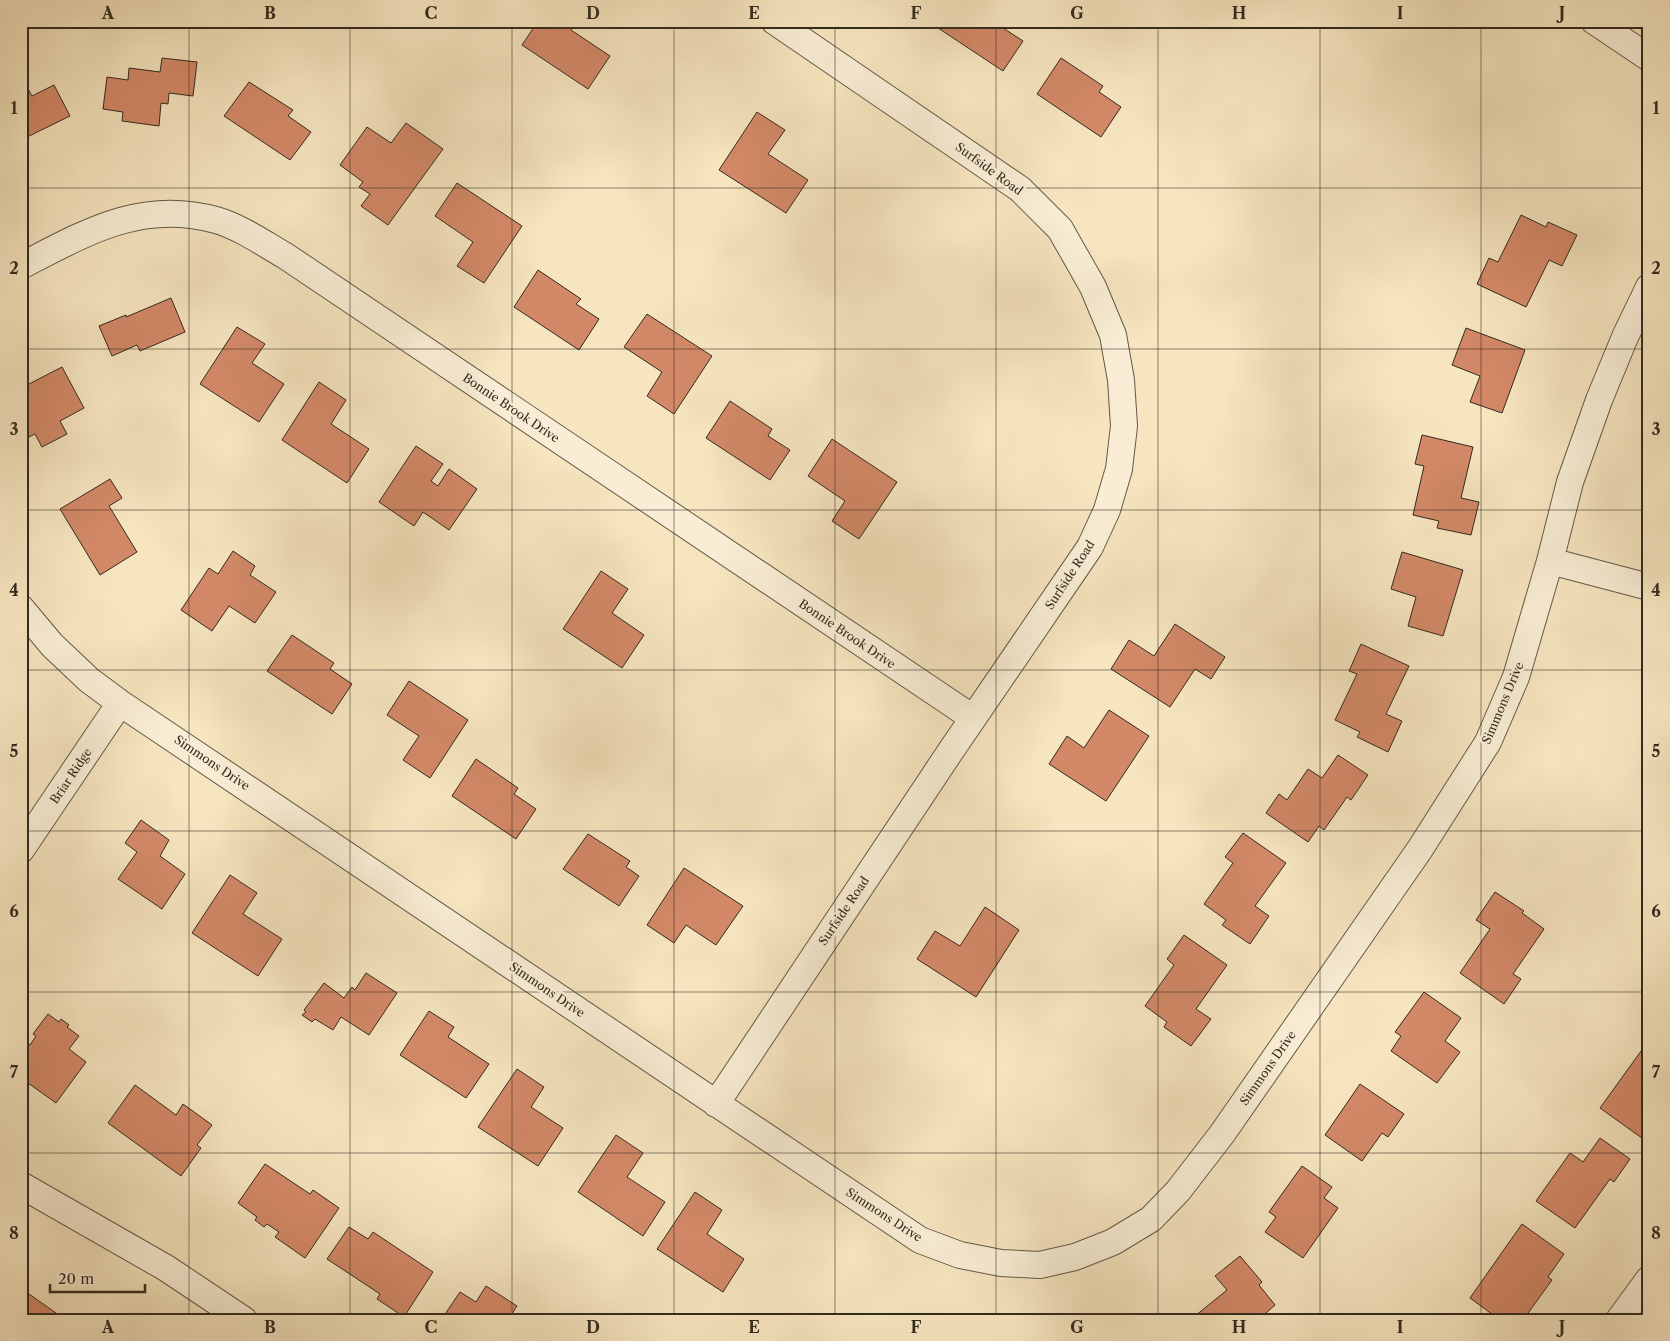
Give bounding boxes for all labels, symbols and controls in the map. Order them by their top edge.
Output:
text: A [101,3,115,23]
text: B [264,3,276,23]
text: C [425,3,437,23]
text: D [586,3,600,23]
text: E [748,3,760,23]
text: F [911,3,922,23]
text: G [1070,3,1084,23]
text: H [1232,3,1246,23]
text: I [1397,3,1404,23]
text: J [1556,3,1565,23]
text: 1 [10,98,18,118]
text: 1 [1652,98,1660,118]
street label: Surfside Road [953,139,1026,198]
text: 2 [9,258,19,278]
text: 2 [1651,258,1661,278]
street label: Bonnie Brook Drive [460,370,563,446]
text: 3 [9,419,19,439]
text: 3 [1651,419,1661,439]
street label: Surfside Road [1042,537,1098,612]
text: 4 [9,580,19,600]
text: 4 [1651,580,1661,600]
street label: Bonnie Brook Drive [796,596,899,672]
street label: Simmons Drive [1479,659,1527,746]
street label: Simmons Drive [172,732,253,793]
text: 5 [10,741,19,761]
text: 5 [1652,741,1661,761]
street label: Briar Ridge [46,745,95,806]
street label: Surfside Road [815,873,872,948]
text: 6 [9,901,19,921]
text: 6 [1651,901,1661,921]
street label: Simmons Drive [507,959,588,1020]
street label: Simmons Drive [1236,1027,1299,1108]
text: 7 [10,1062,19,1082]
text: 7 [1652,1062,1661,1082]
street label: Simmons Drive [843,1184,925,1245]
text: 8 [9,1223,19,1243]
text: 8 [1651,1223,1661,1243]
scale bar [50,1261,145,1293]
text: 20 m [58,1269,94,1288]
text: A [101,1317,115,1337]
text: B [264,1317,276,1337]
text: C [425,1317,437,1337]
text: D [586,1317,600,1337]
text: E [748,1317,760,1337]
text: F [911,1317,922,1337]
text: G [1070,1317,1084,1337]
text: H [1232,1317,1246,1337]
text: I [1397,1317,1404,1337]
text: J [1556,1317,1565,1337]

